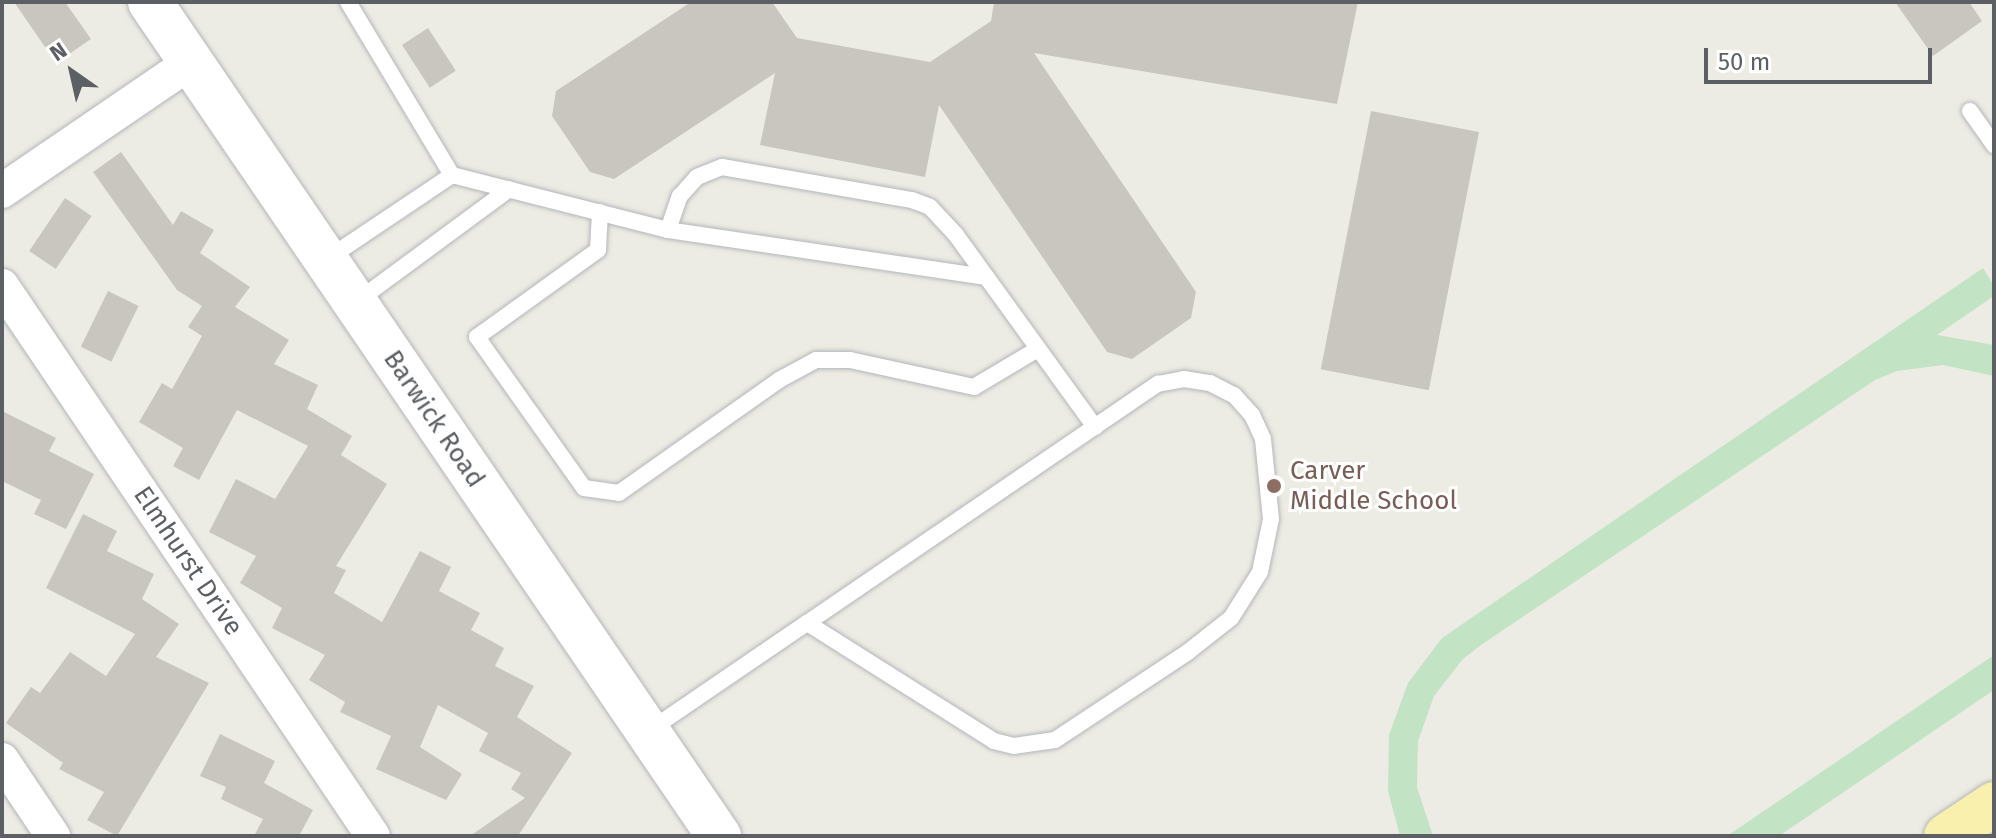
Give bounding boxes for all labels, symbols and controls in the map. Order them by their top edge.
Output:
north arrow [32,32,112,112]
scale bar [1708,32,1936,82]
text: N [45,36,72,67]
text: 50 m [1718,48,1770,76]
street label: Barwick Road [377,345,491,493]
place label: Carver Middle School [1290,455,1457,516]
marker: Carver Middle School [1265,477,1283,495]
street label: Elmhurst Drive [127,481,249,641]

